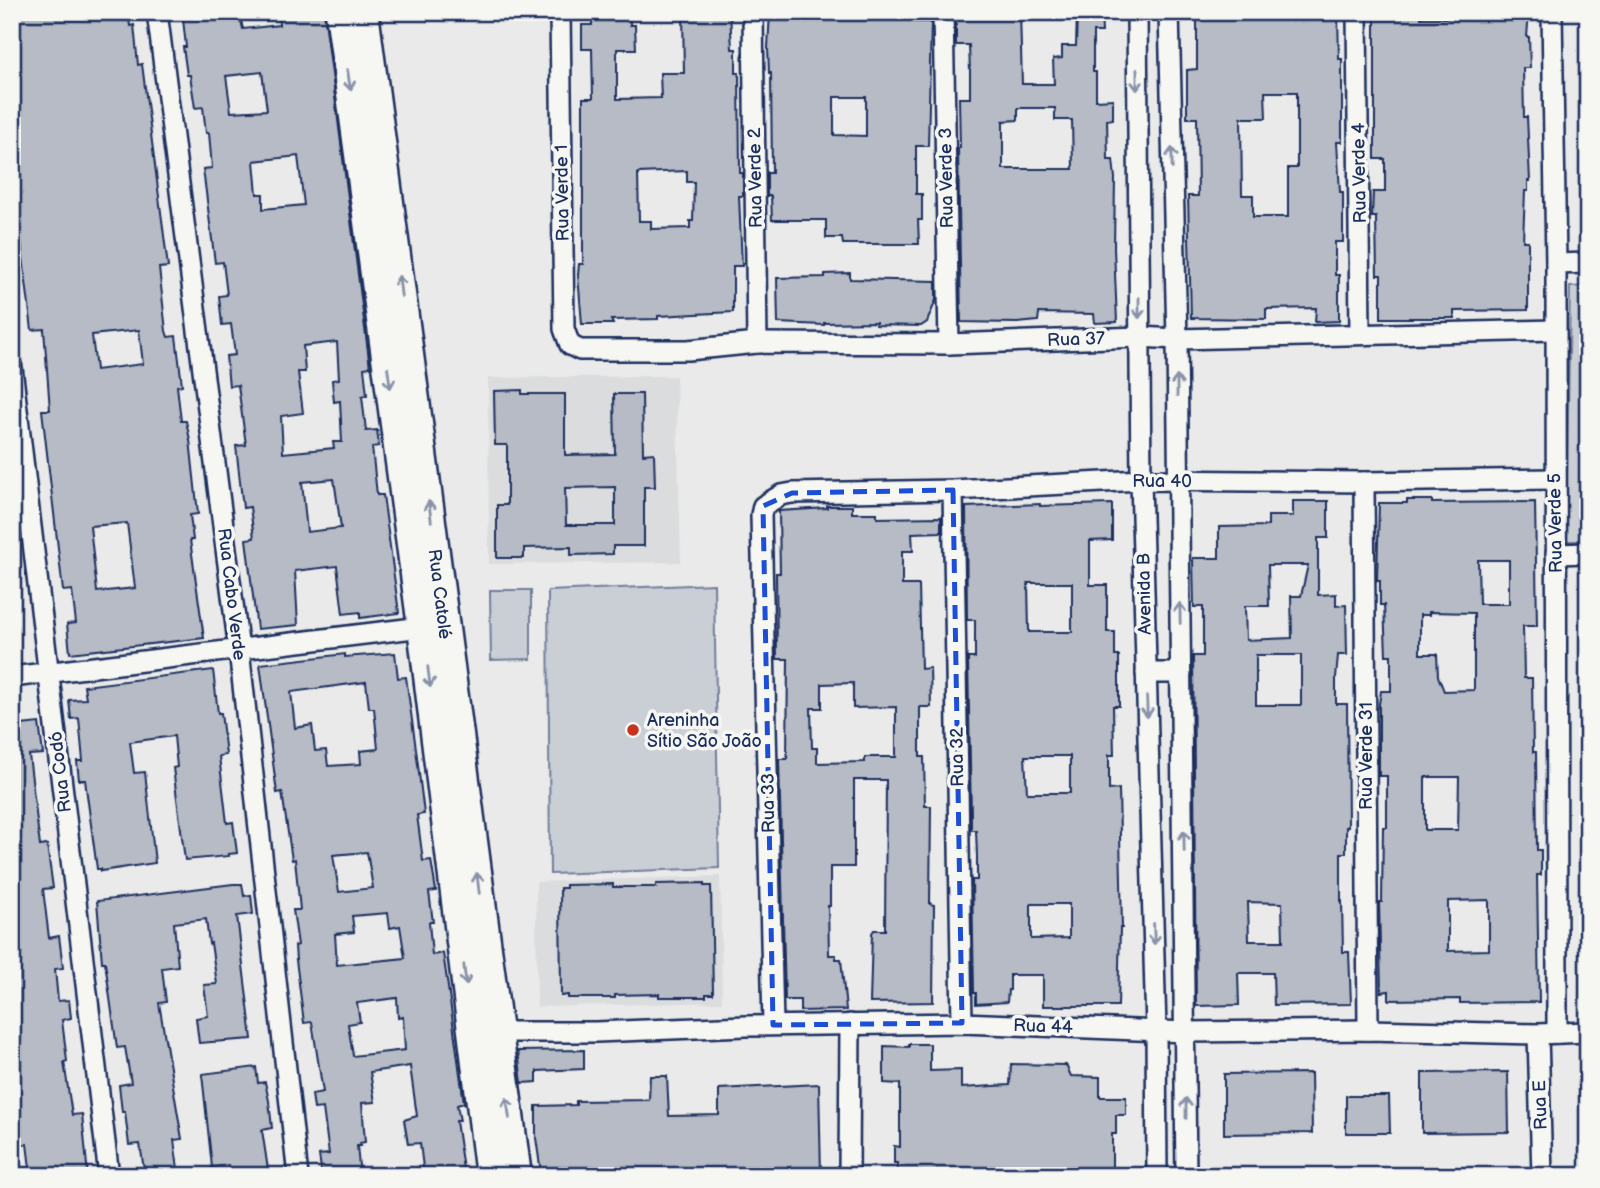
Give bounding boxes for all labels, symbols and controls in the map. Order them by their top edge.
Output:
one-way arrow [343,68,356,91]
one-way arrow [1130,69,1144,92]
street label: Rua Verde 4 [1348,122,1371,224]
street label: Rua Verde 2 [744,127,767,228]
street label: Rua Verde 3 [935,127,958,229]
street label: Rua Verde 1 [551,144,574,242]
one-way arrow [1166,147,1179,170]
one-way arrow [393,275,406,297]
one-way arrow [1132,296,1146,319]
street label: Rua 37 [1047,328,1105,351]
one-way arrow [383,366,396,389]
one-way arrow [1170,375,1184,398]
street label: Rua 40 [1132,471,1192,492]
street label: Rua Verde 5 [1544,473,1567,573]
one-way arrow [423,500,436,523]
street label: Rua Cabo Verde [213,527,250,662]
street label: Rua Catolé [424,548,455,641]
street label: Avenida B [1133,553,1156,635]
one-way arrow [1173,602,1187,625]
one-way arrow [422,665,435,688]
one-way arrow [1140,695,1154,718]
street label: Rua Verde 31 [1356,702,1377,810]
place label: Areninha Sítio São João [647,710,762,752]
marker: Areninha Sítio São João [625,722,641,738]
street label: Rua 32 [946,727,969,787]
street label: Rua Codó [45,730,76,814]
street label: Rua 33 [757,773,780,833]
one-way arrow [1177,830,1190,853]
one-way arrow [472,872,485,894]
one-way arrow [1147,923,1160,946]
one-way arrow [459,964,472,986]
street label: Rua 44 [1013,1015,1073,1038]
street label: Rua E [1529,1080,1552,1130]
one-way arrow [1179,1096,1193,1119]
one-way arrow [501,1097,514,1120]

